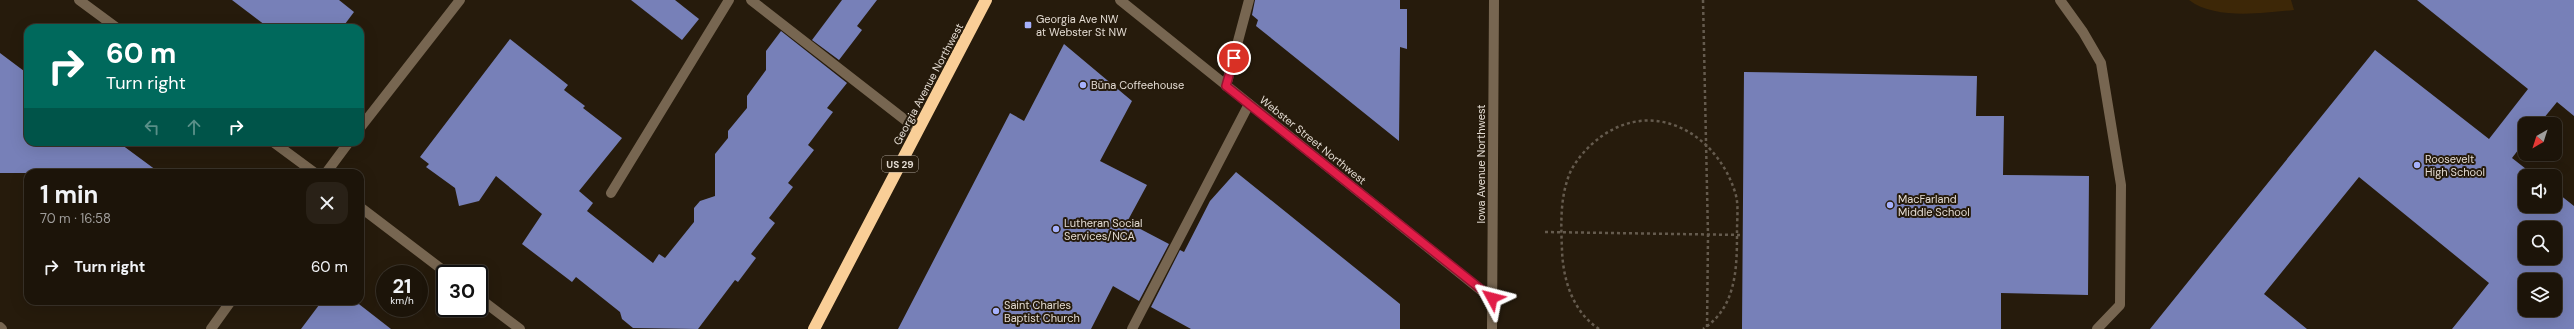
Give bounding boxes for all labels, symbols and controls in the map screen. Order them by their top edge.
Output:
place label: Georgia Ave NW at Webster St NW [1036,12,1127,39]
marker: Georgia Ave NW at Webster St NW [1023,20,1033,30]
street label: Georgia Avenue Northwest [890,21,966,147]
text: 60 m [106,35,176,72]
icon: right [40,40,92,92]
pin [1217,41,1251,75]
icon: arrive [1223,47,1245,69]
text: Turn right [106,71,186,95]
place label: Büna Coffeehouse [1091,78,1184,92]
marker: Büna Coffeehouse [1078,80,1088,90]
street label: Webster Street Northwest [1257,93,1369,187]
street label: Iowa Avenue Northwest [1474,104,1488,224]
icon: left [141,116,163,138]
icon: ahead [183,116,205,138]
icon: right [225,116,247,138]
north arrow [2518,117,2562,161]
map controls [2518,117,2562,317]
place label: Roosevelt High School [2425,152,2485,179]
road number: US 29 [882,156,918,172]
marker: Roosevelt High School [2412,160,2422,170]
button: sound [2518,169,2562,213]
text: 1 min [40,179,98,210]
button: close [306,182,348,224]
place label: MacFarland Middle School [1898,192,1970,219]
marker: MacFarland Middle School [1885,200,1895,210]
text: 70 m · 16:58 [40,210,111,227]
place label: Lutheran Social Services/NCA [1064,216,1143,243]
button: search [2518,221,2562,265]
marker: Lutheran Social Services/NCA [1051,224,1061,234]
icon: right [40,256,62,278]
text: Turn right [74,257,145,277]
text: 60 m [311,257,348,277]
speed limit sign: 30 [436,265,488,317]
text: 21 [393,273,411,299]
button: layers [2518,273,2562,317]
position arrow [1471,277,1513,319]
text: km/h [390,294,414,307]
place label: Saint Charles Baptist Church [1004,298,1080,325]
marker: Saint Charles Baptist Church [991,306,1001,316]

